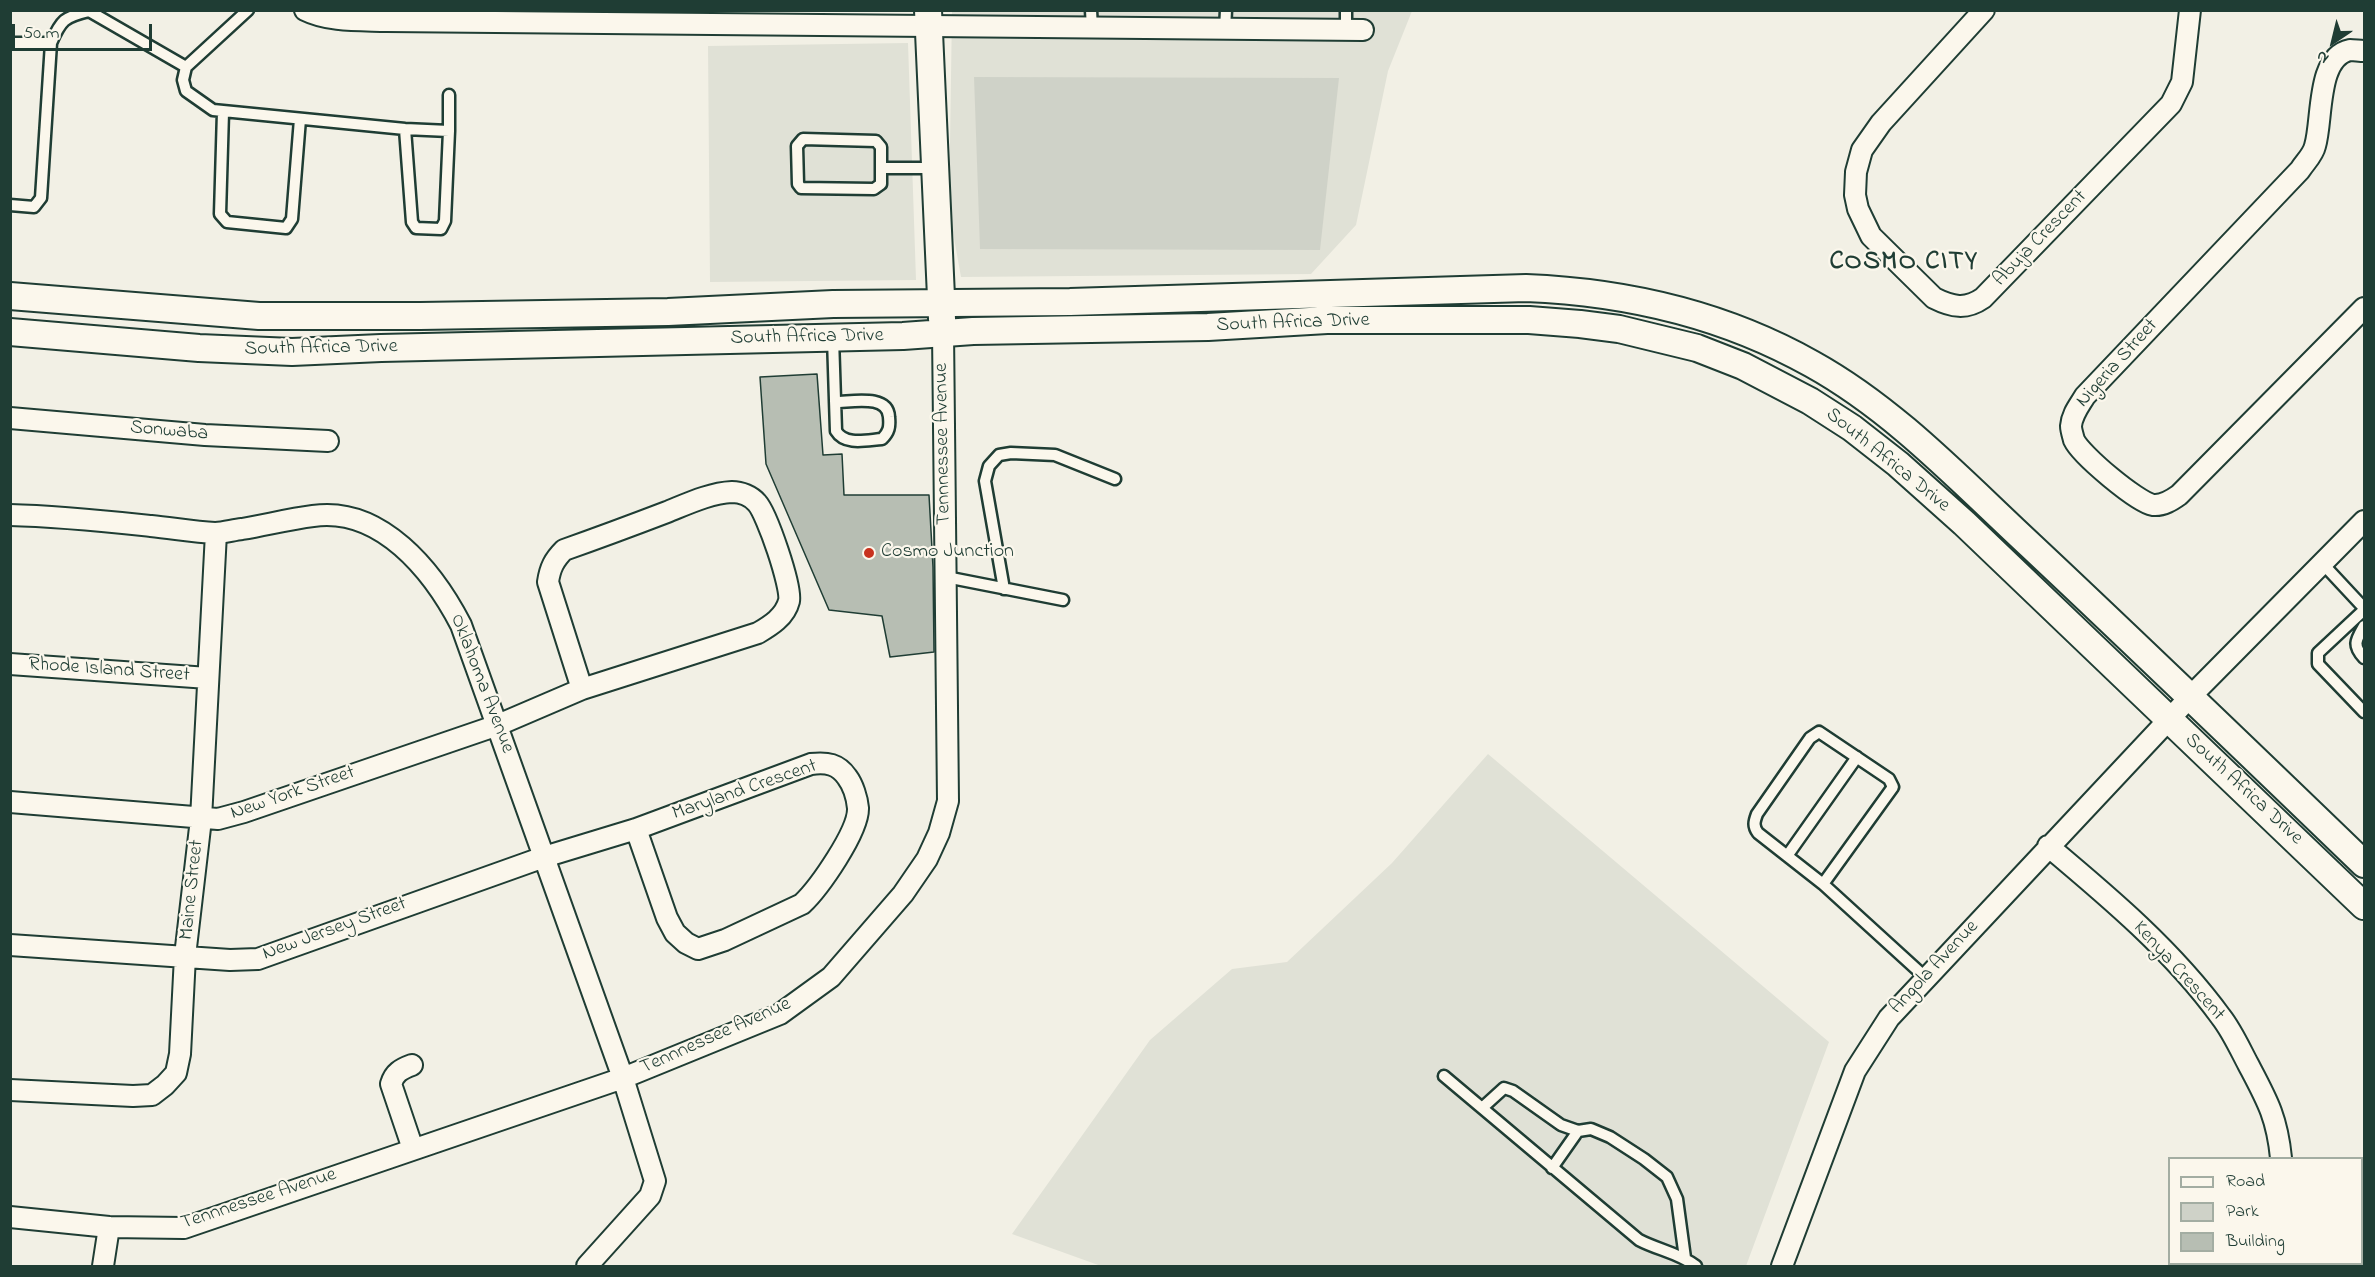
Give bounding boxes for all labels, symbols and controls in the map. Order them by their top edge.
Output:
scale bar [15,12,154,50]
north arrow [2303,12,2363,72]
text: 50 m [23,21,60,47]
text: N [2311,44,2334,70]
street label: Abuja Crescent [1989,186,2093,292]
district label: COSMO CITY [1830,248,1978,280]
street label: South Africa Drive [1216,309,1370,339]
street label: Nigeria Street [2072,315,2164,413]
street label: South Africa Drive [730,325,884,351]
street label: South Africa Drive [244,336,398,362]
street label: Tennnessee Avenue [931,363,957,525]
street label: South Africa Drive [1820,404,1954,518]
street label: Sonwaba [129,417,209,447]
place label: Cosmo Junction [881,541,1014,565]
marker: Cosmo Junction [862,546,876,560]
street label: Oklahoma Avenue [443,611,519,757]
street label: Rhode Island Street [28,653,190,689]
street label: South Africa Drive [2179,729,2307,851]
street label: Maryland Crescent [670,755,820,827]
street label: New York Street [228,762,358,826]
street label: Maine Street [176,839,210,941]
street label: New Jersey Street [260,893,410,967]
street label: Angola Avenue [1885,916,1985,1020]
street label: Kenya Crescent [2127,917,2229,1027]
street label: Tennnessee Avenue [637,993,795,1081]
legend [2168,1157,2363,1265]
street label: Tennnessee Avenue [178,1164,340,1236]
text: Road [2226,1169,2265,1195]
text: Park [2226,1199,2259,1225]
text: Building [2226,1229,2285,1255]

